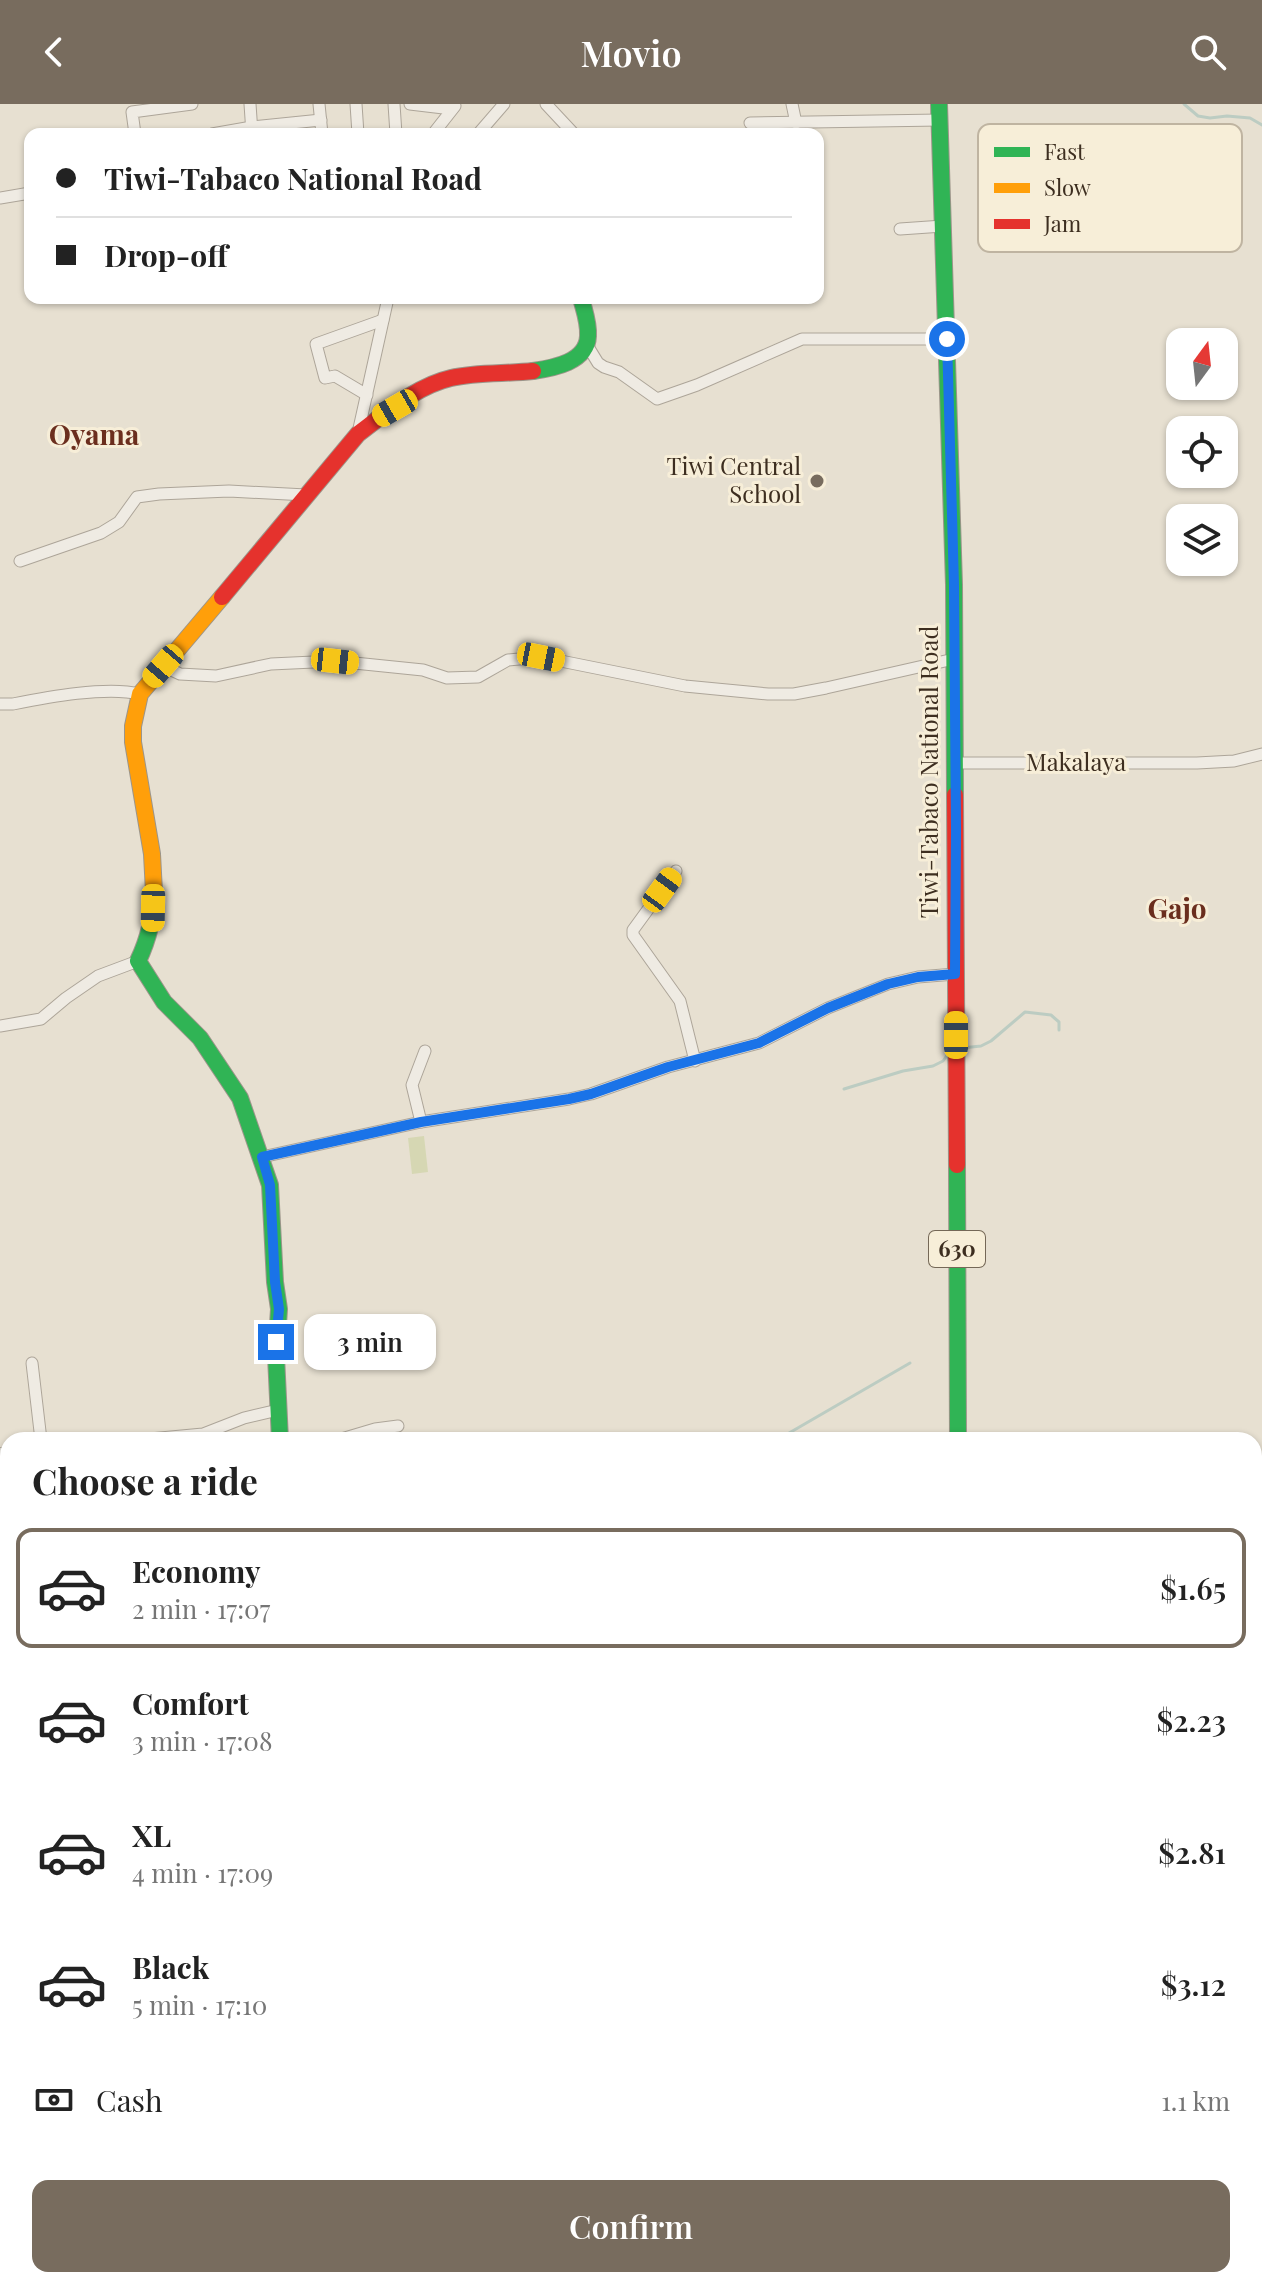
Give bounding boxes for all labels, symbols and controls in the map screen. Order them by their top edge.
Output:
text: Movio [580,28,682,76]
icon: back [32,30,76,74]
icon: search [1186,30,1230,74]
legend [978,124,1242,252]
text: Fast [1044,136,1086,166]
text: Tiwi-Tabaco National Road [104,158,482,198]
text: Slow [1044,172,1091,202]
text: Jam [1043,208,1082,238]
text: Drop-off [104,235,228,275]
route start [929,321,965,357]
north arrow [1166,328,1238,400]
map controls [1166,328,1238,576]
car [368,386,422,430]
district label: Oyama [49,415,140,452]
button: locate [1166,416,1238,488]
place label: Tiwi Central School [667,449,801,509]
marker: Tiwi Central School [808,472,826,490]
button: layers [1166,504,1238,576]
street label: Tiwi-Tabaco National Road [912,626,944,918]
car [138,640,188,692]
car [515,641,567,673]
car [310,647,360,675]
street label: Makalaya [1026,745,1126,777]
car [638,864,686,916]
car [141,884,165,932]
district label: Gajo [1147,889,1207,926]
car [944,1011,968,1059]
road number: 630 [929,1231,985,1267]
callout: 3 min [304,1314,436,1370]
route end [258,1324,294,1360]
text: 3 min [337,1324,403,1359]
text: Choose a ride [32,1456,258,1504]
text: Economy [132,1551,261,1591]
icon: car [36,1552,108,1624]
text: $1.65 [1160,1568,1226,1608]
text: 2 min · 17:07 [132,1591,270,1626]
text: Comfort [132,1683,249,1723]
icon: car [36,1684,108,1756]
text: $2.23 [1157,1700,1226,1740]
text: 3 min · 17:08 [132,1723,272,1758]
text: XL [132,1815,171,1855]
icon: car [36,1816,108,1888]
text: $2.81 [1158,1832,1226,1872]
text: 4 min · 17:09 [132,1855,273,1890]
text: Black [132,1947,209,1987]
icon: car [36,1948,108,2020]
text: $3.12 [1161,1964,1226,2004]
text: 5 min · 17:10 [132,1987,267,2022]
icon: cash [32,2078,76,2122]
text: Cash [96,2080,163,2120]
text: 1.1 km [1161,2083,1230,2118]
button: Confirm [32,2180,1230,2272]

